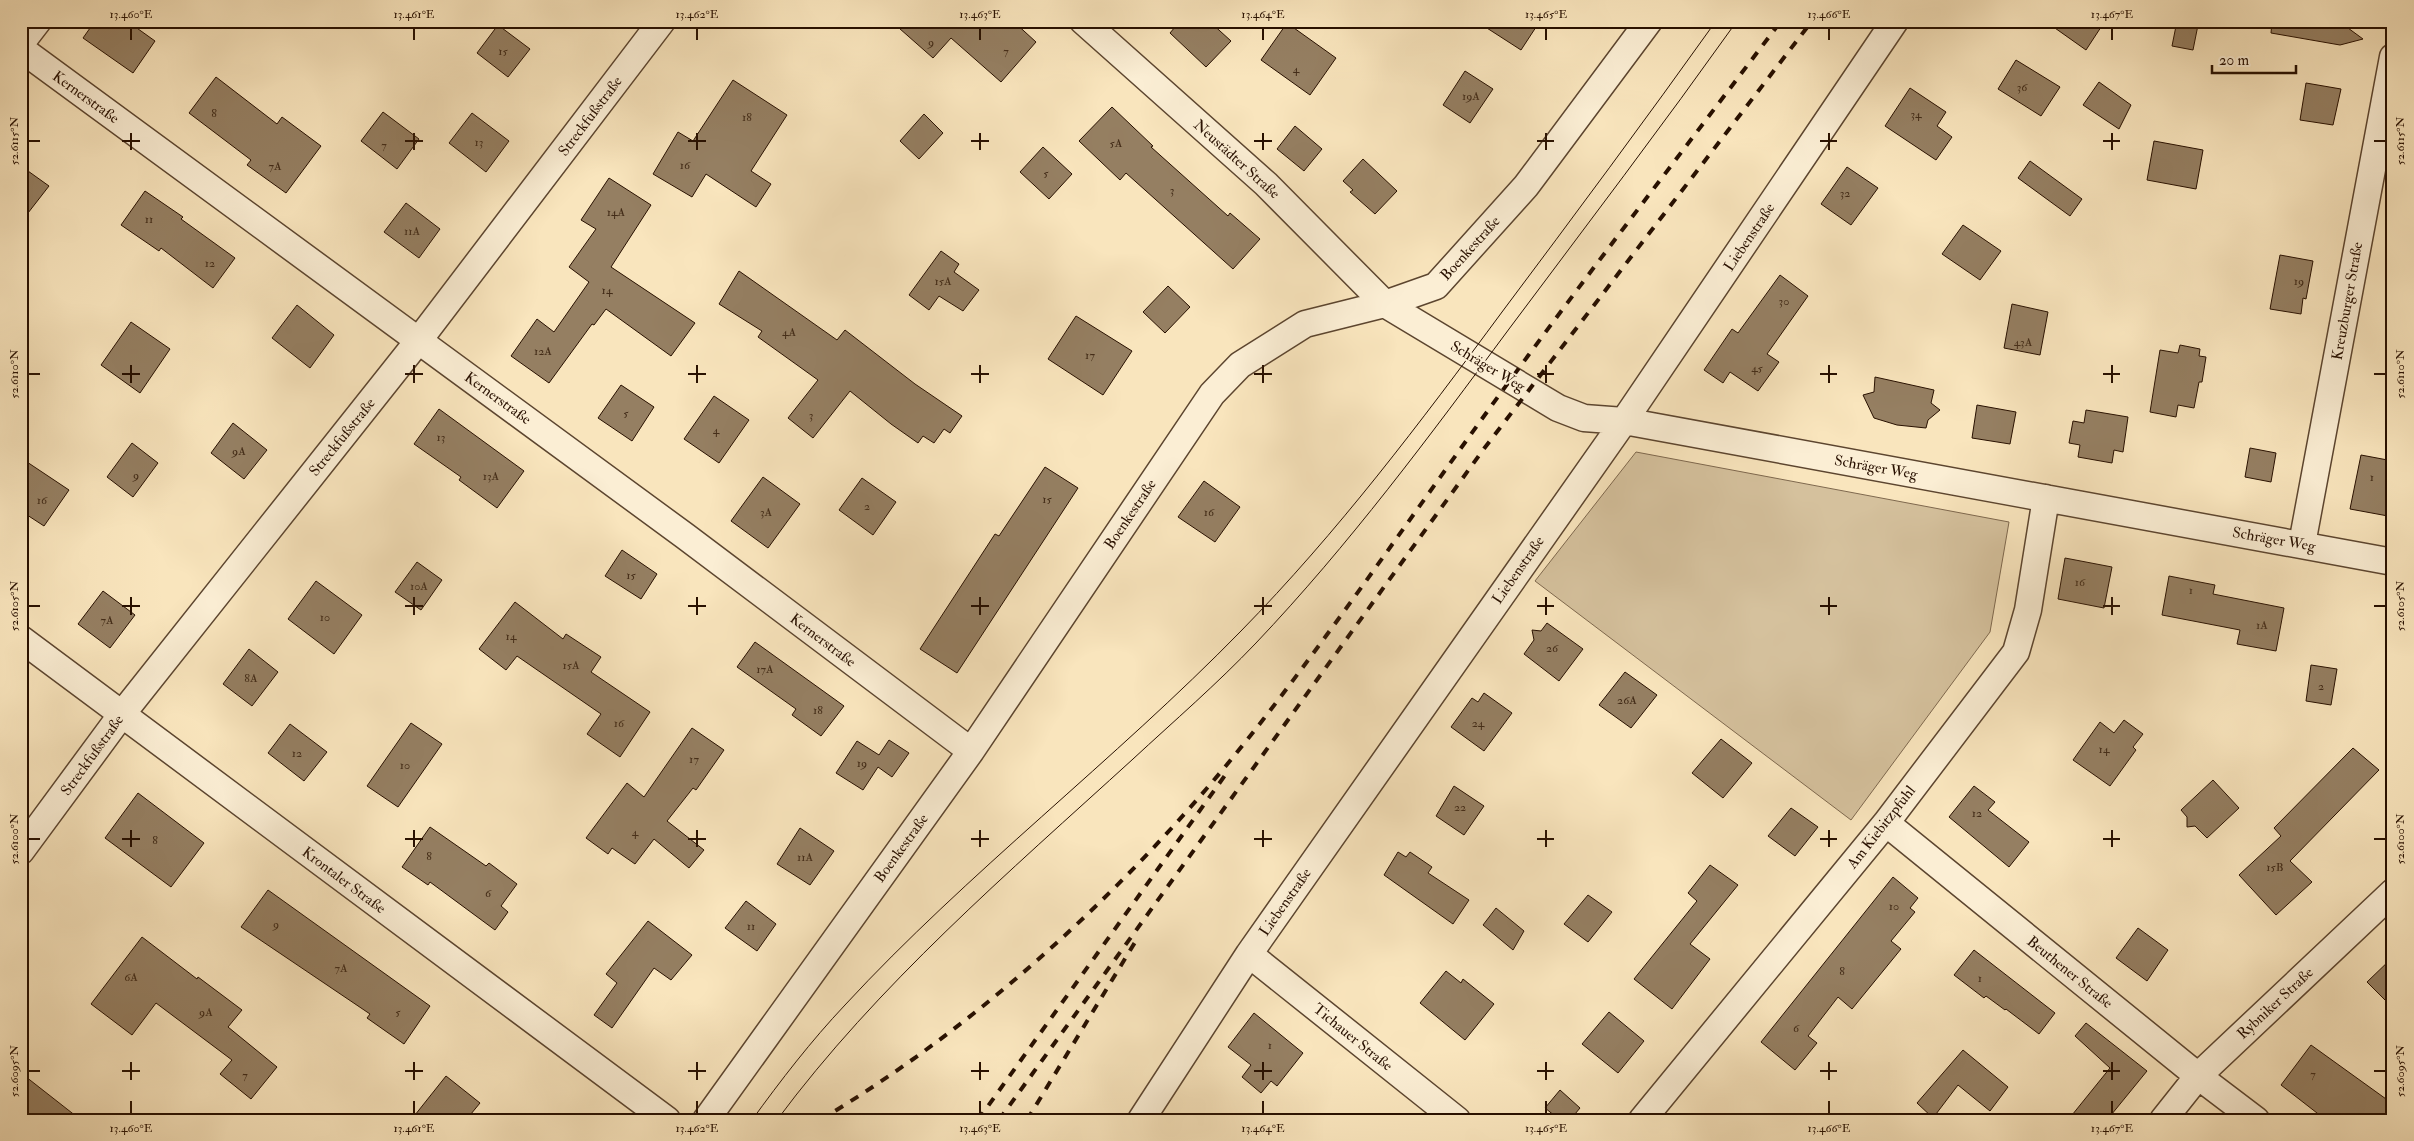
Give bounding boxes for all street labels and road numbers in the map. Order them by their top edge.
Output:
street label: Kernerstraße [49,67,123,128]
street label: Streckfußstraße [554,73,627,160]
street label: Neustädter Straße [1189,116,1284,203]
street label: Liebenstraße [1720,199,1779,275]
street label: Boenkestraße [1436,212,1504,285]
street label: Kreuzburger Straße [2328,241,2367,362]
street label: Schräger Weg [1447,337,1529,397]
street label: Kernerstraße [461,368,535,429]
street label: Streckfußstraße [305,394,380,480]
street label: Schräger Weg [1833,451,1920,484]
street label: Boenkestraße [1100,476,1161,553]
street label: Schräger Weg [2231,523,2318,556]
street label: Liebenstraße [1488,533,1549,608]
street label: Kernerstraße [786,609,860,671]
street label: Streckfußstraße [57,711,128,799]
street label: Am Kiebitzpfuhl [1842,782,1921,874]
street label: Boenkestraße [870,810,933,886]
street label: Krontaler Straße [298,843,389,918]
street label: Liebenstraße [1255,865,1316,940]
street label: Beuthener Straße [2023,932,2116,1013]
street label: Rybniker Straße [2233,963,2317,1044]
street label: Tichauer Straße [1309,999,1396,1075]

